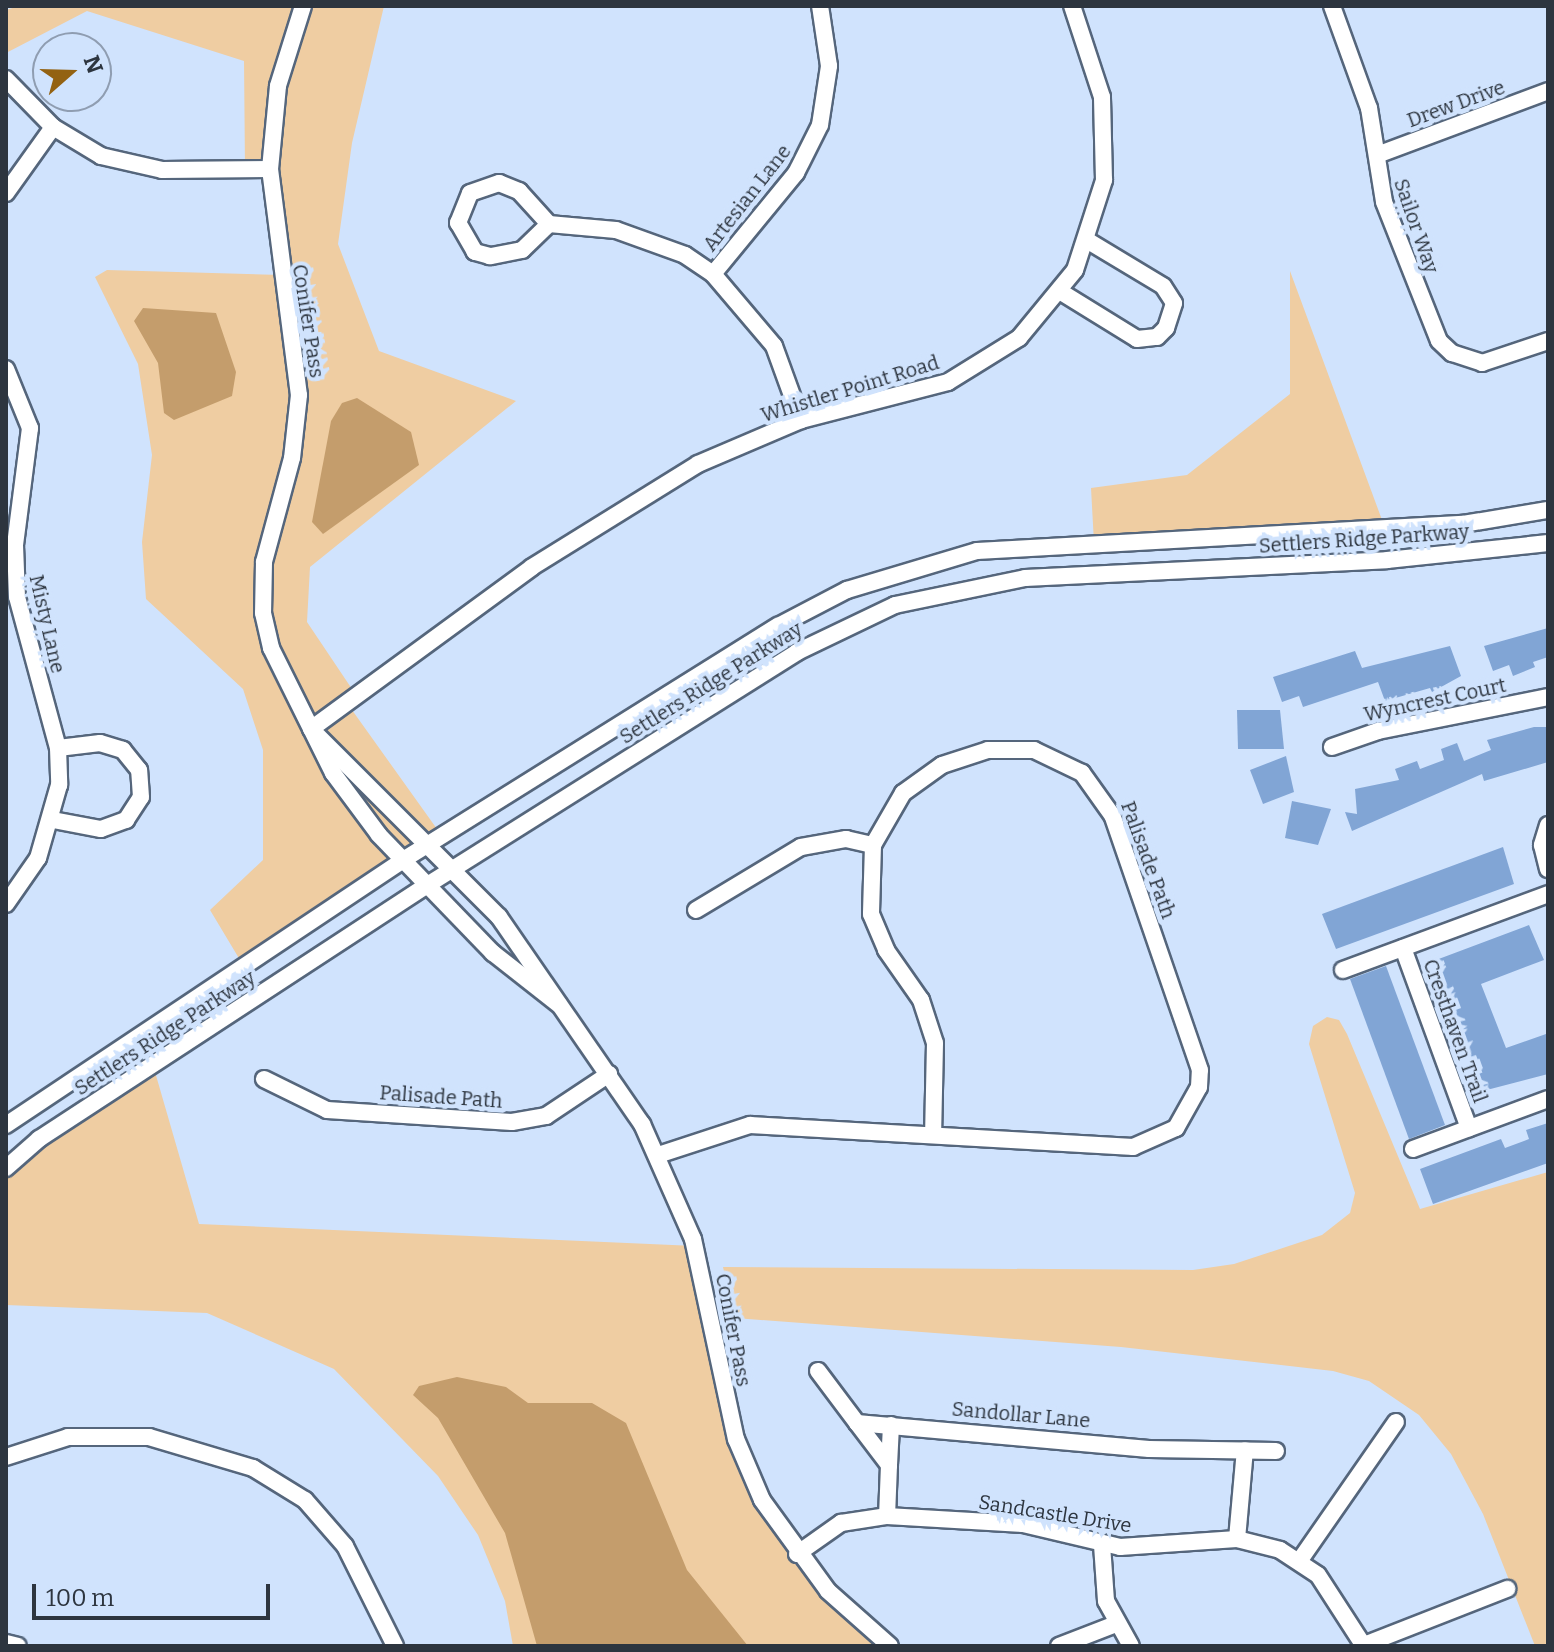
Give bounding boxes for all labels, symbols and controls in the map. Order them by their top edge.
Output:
north arrow [32,32,112,112]
text: N [78,52,109,77]
street label: Drew Drive [1404,75,1508,133]
street label: Artesian Lane [698,140,796,256]
street label: Sailor Way [1389,176,1443,276]
street label: Conifer Pass [287,263,329,379]
street label: Whistler Point Road [758,351,942,427]
street label: Settlers Ridge Parkway [1258,520,1470,558]
street label: Misty Lane [24,572,70,676]
street label: Settlers Ridge Parkway [615,617,807,749]
street label: Wyncrest Court [1362,673,1508,727]
street label: Palisade Path [1116,798,1180,922]
street label: Cresthaven Trail [1418,956,1492,1106]
street label: Settlers Ridge Parkway [70,966,260,1100]
street label: Palisade Path [379,1081,503,1113]
street label: Conifer Pass [710,1272,756,1388]
street label: Sandollar Lane [951,1397,1091,1433]
street label: Sandcastle Drive [977,1490,1133,1538]
scale bar [36,1568,274,1618]
text: 100 m [46,1584,114,1612]

